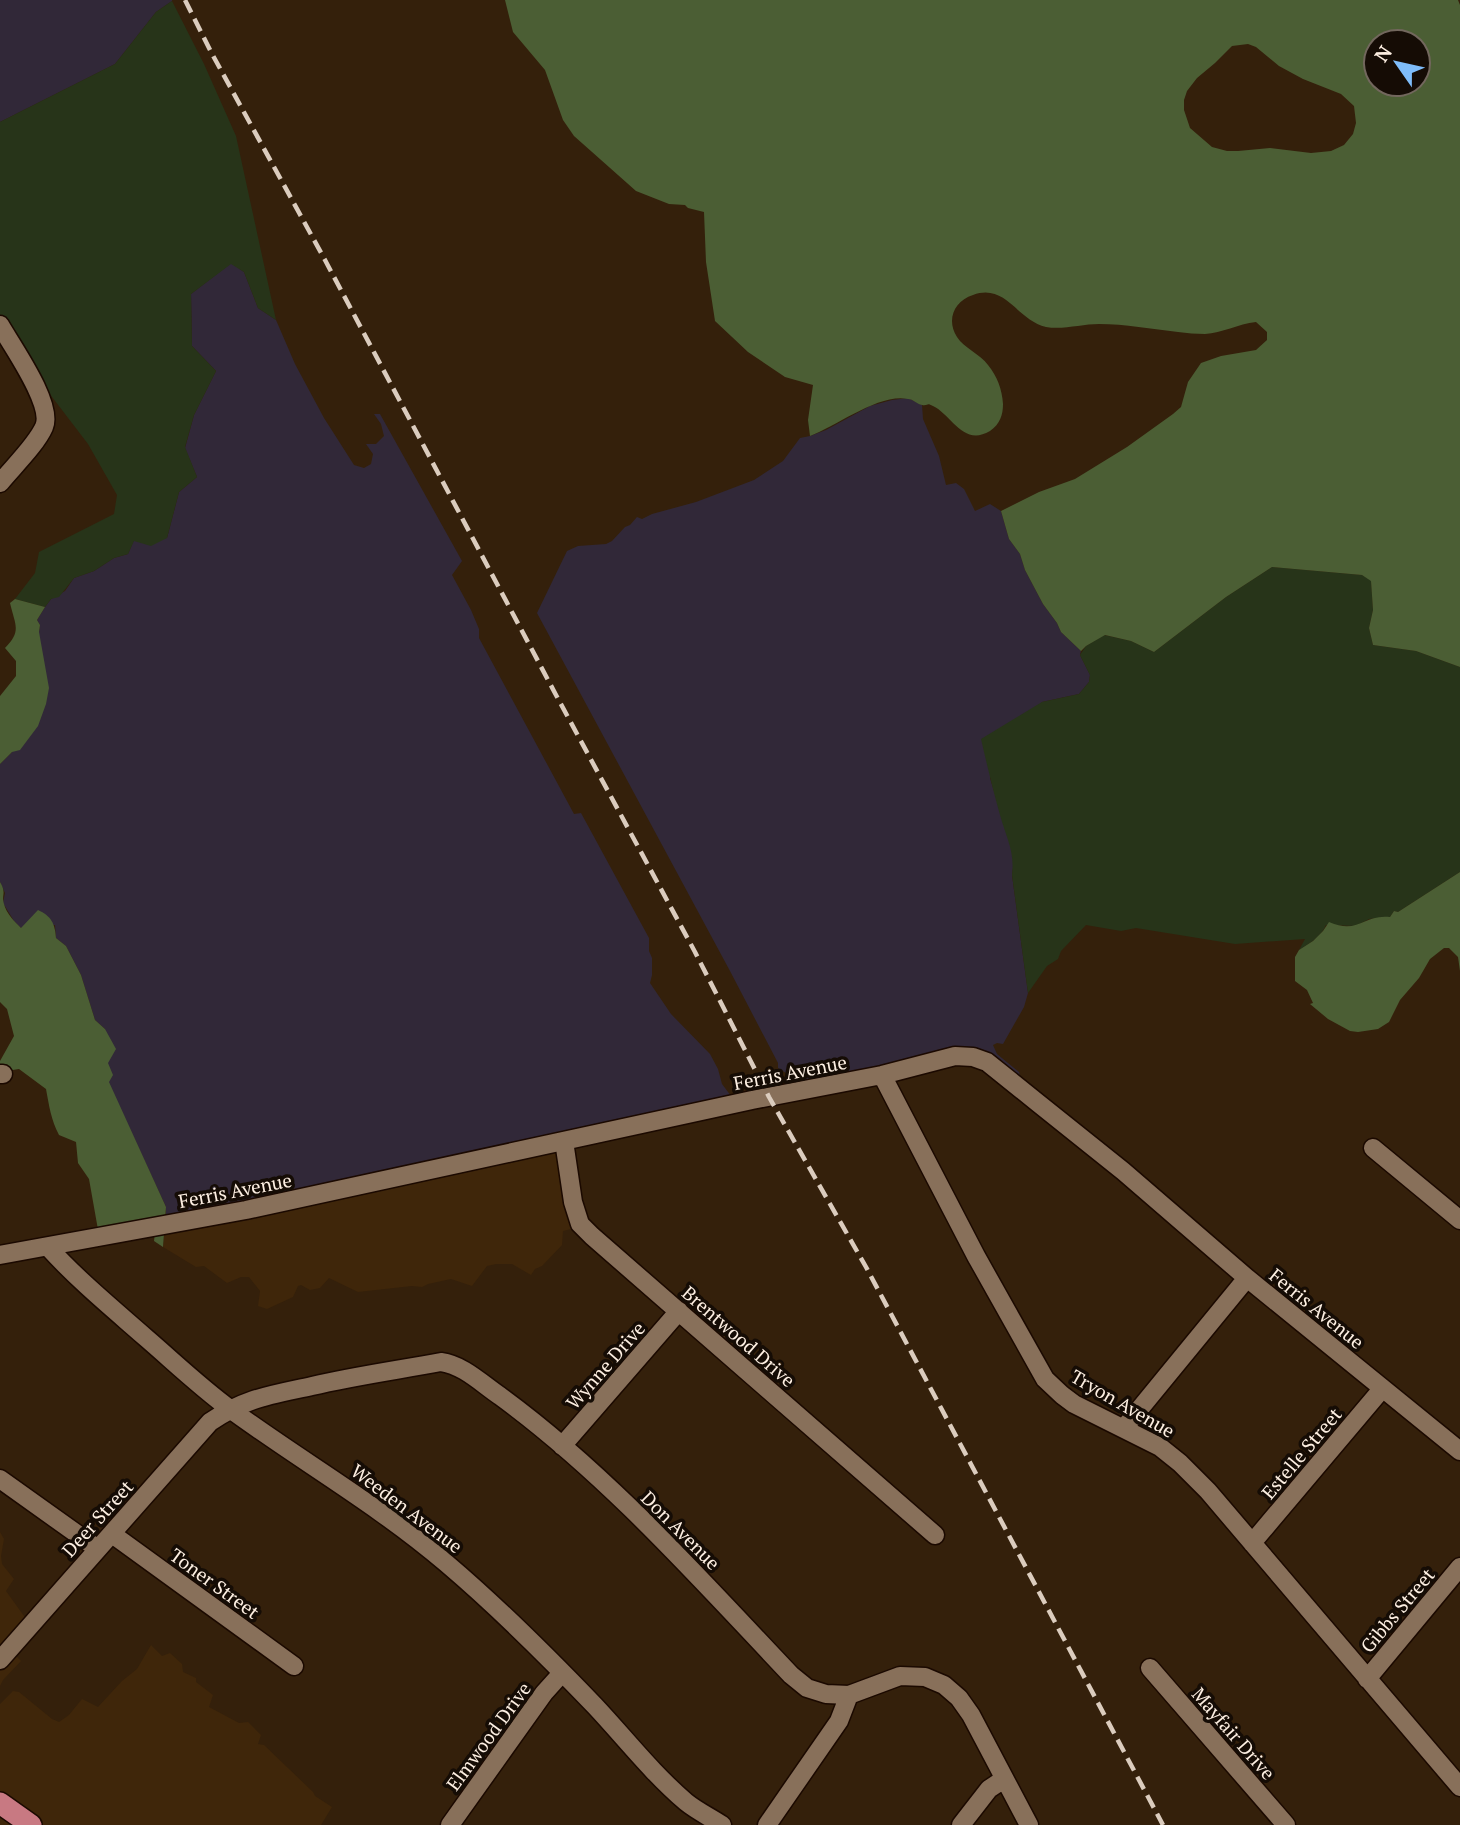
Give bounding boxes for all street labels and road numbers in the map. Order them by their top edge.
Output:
street label: Ferris Avenue [731,1049,849,1095]
street label: Ferris Avenue [176,1167,294,1213]
street label: Ferris Avenue [1264,1262,1370,1354]
street label: Brentwood Drive [677,1280,801,1392]
street label: Wynne Drive [560,1316,650,1414]
street label: Tryon Avenue [1066,1363,1180,1443]
street label: Estelle Street [1255,1402,1347,1504]
street label: Weeden Avenue [346,1458,468,1558]
street label: Deer Street [56,1474,138,1562]
street label: Don Avenue [636,1485,726,1575]
street label: Toner Street [165,1542,265,1624]
street label: Gibbs Street [1354,1562,1440,1658]
street label: Elmwood Drive [440,1677,536,1795]
street label: Mayfair Drive [1187,1682,1281,1784]

